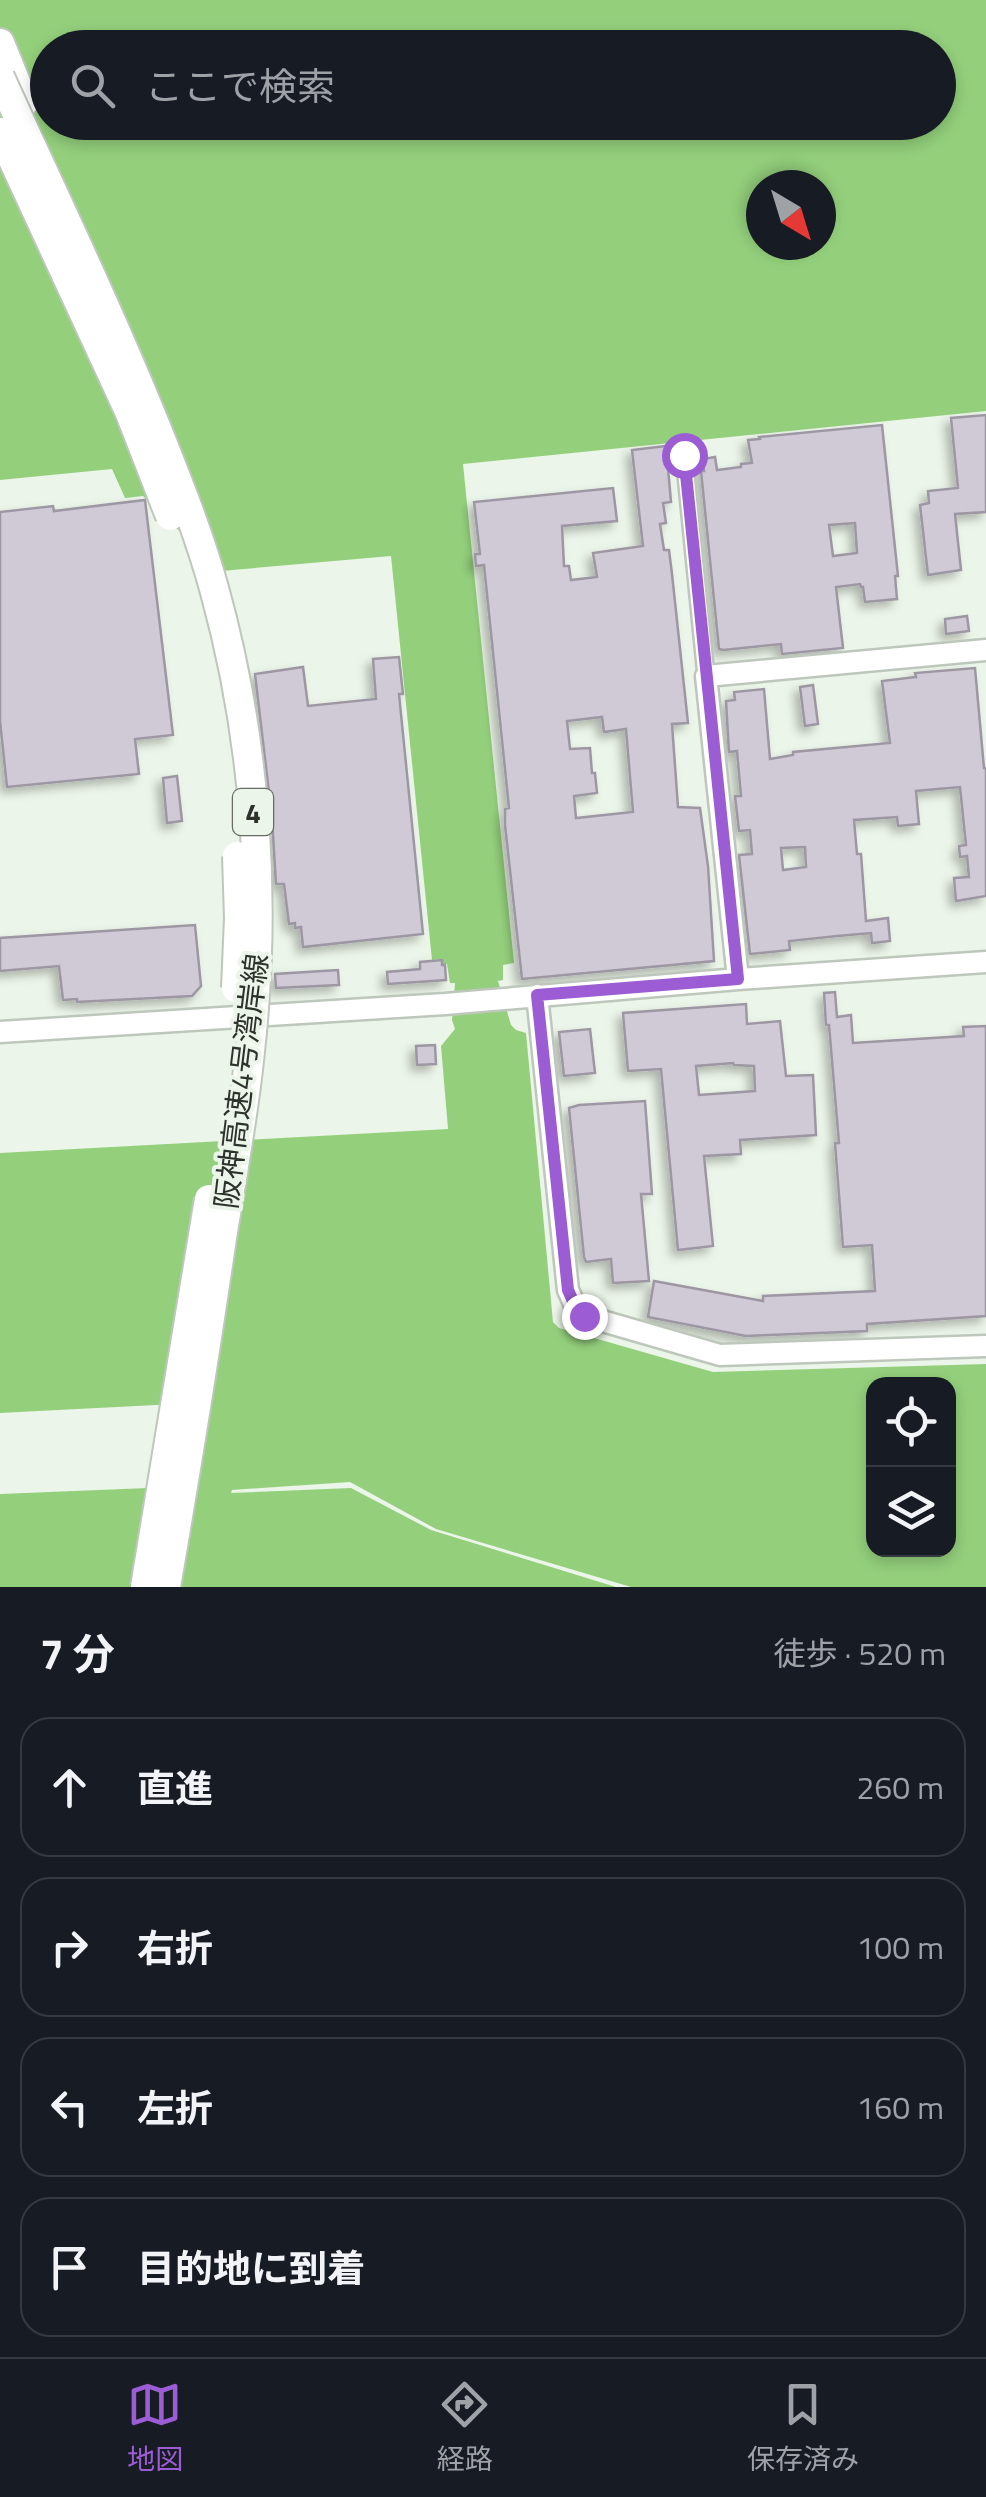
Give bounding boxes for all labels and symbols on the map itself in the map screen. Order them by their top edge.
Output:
north arrow [746,170,836,260]
route start [662,433,708,479]
road number: 4 [233,789,273,835]
street label: 阪神高速4号湾岸線 [203,951,279,1211]
route end [562,1294,608,1340]

